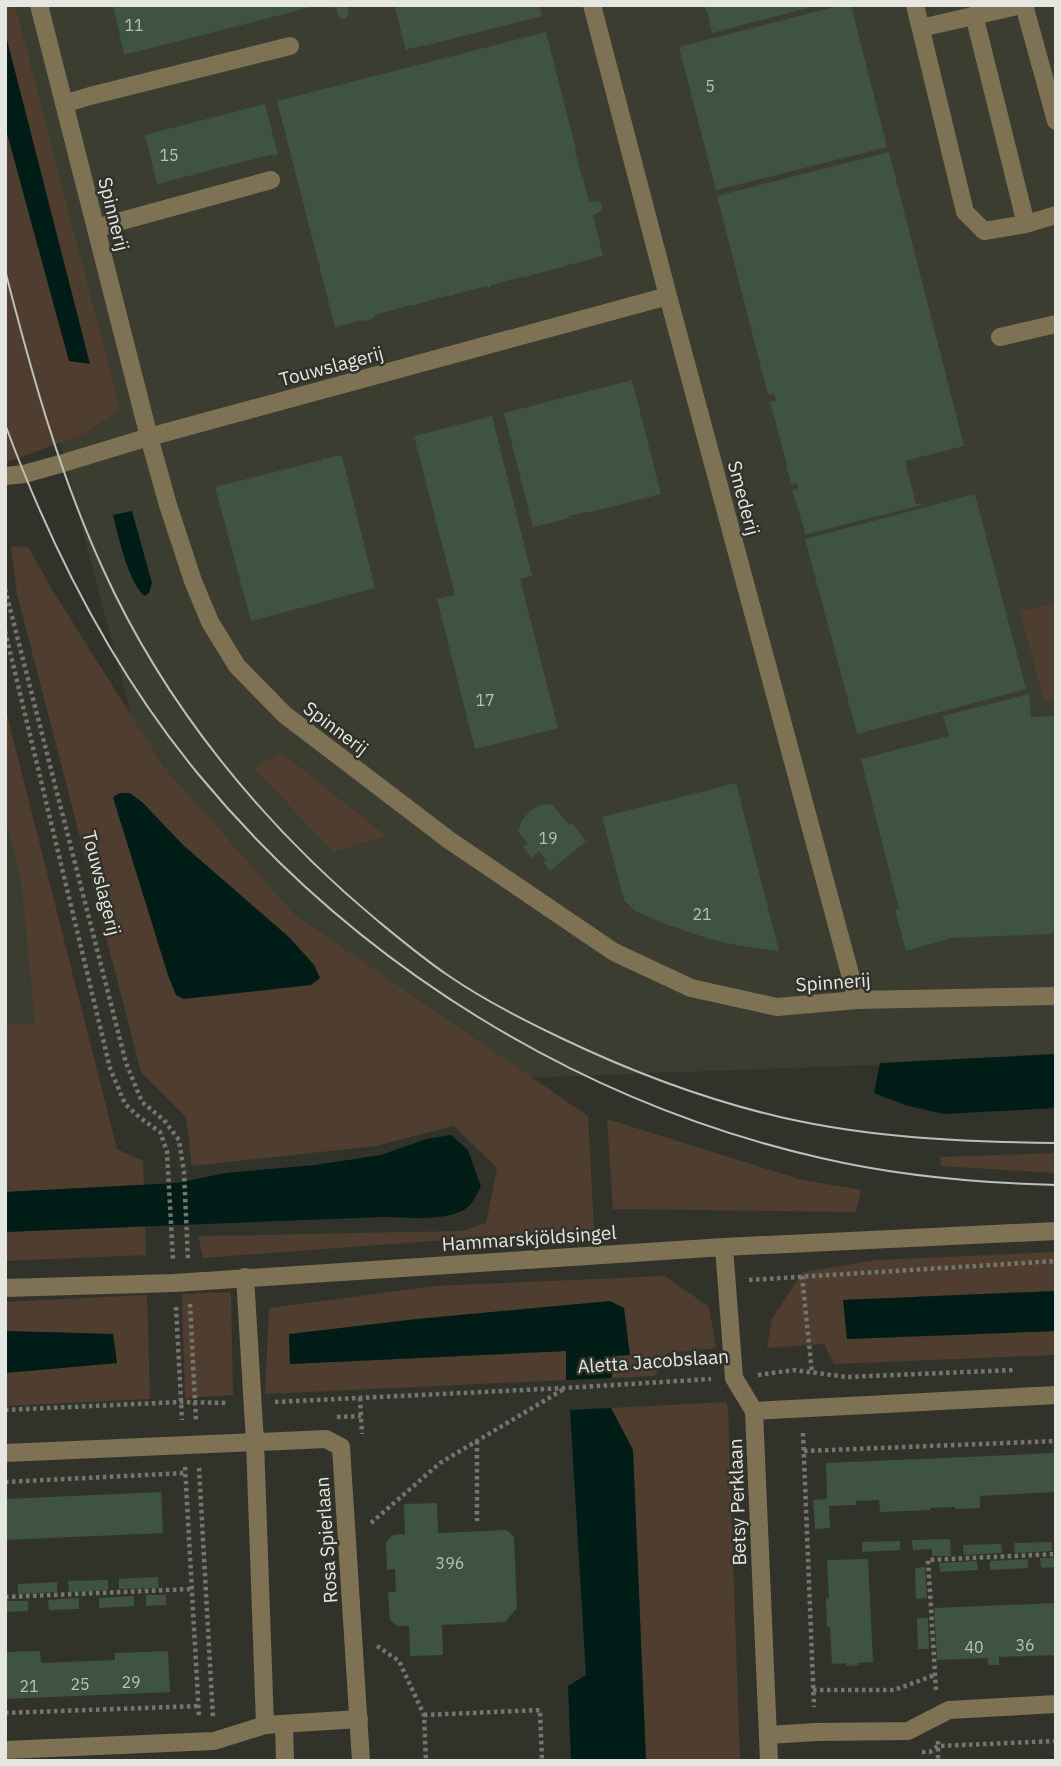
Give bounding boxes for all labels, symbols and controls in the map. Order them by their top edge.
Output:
house number: 11 [124,15,144,35]
house number: 5 [705,76,715,96]
house number: 15 [159,145,179,165]
street label: Spinnerij [93,175,135,253]
street label: Touwslagerij [276,341,386,391]
street label: Smederij [723,458,765,538]
house number: 17 [475,690,495,710]
street label: Spinnerij [299,696,373,760]
street label: Touwslagerij [77,828,127,938]
house number: 19 [538,828,558,848]
house number: 21 [692,904,712,924]
street label: Spinnerij [795,967,871,997]
street label: Hammarskjöldsingel [441,1220,617,1256]
street label: Aletta Jacobslaan [576,1344,730,1378]
street label: Betsy Perklaan [723,1438,751,1566]
street label: Rosa Spierlaan [310,1476,342,1604]
house number: 396 [436,1553,464,1573]
house number: 36 [1015,1635,1035,1655]
house number: 40 [964,1637,984,1657]
house number: 29 [121,1672,141,1692]
house number: 25 [70,1674,90,1694]
house number: 21 [19,1676,39,1696]

